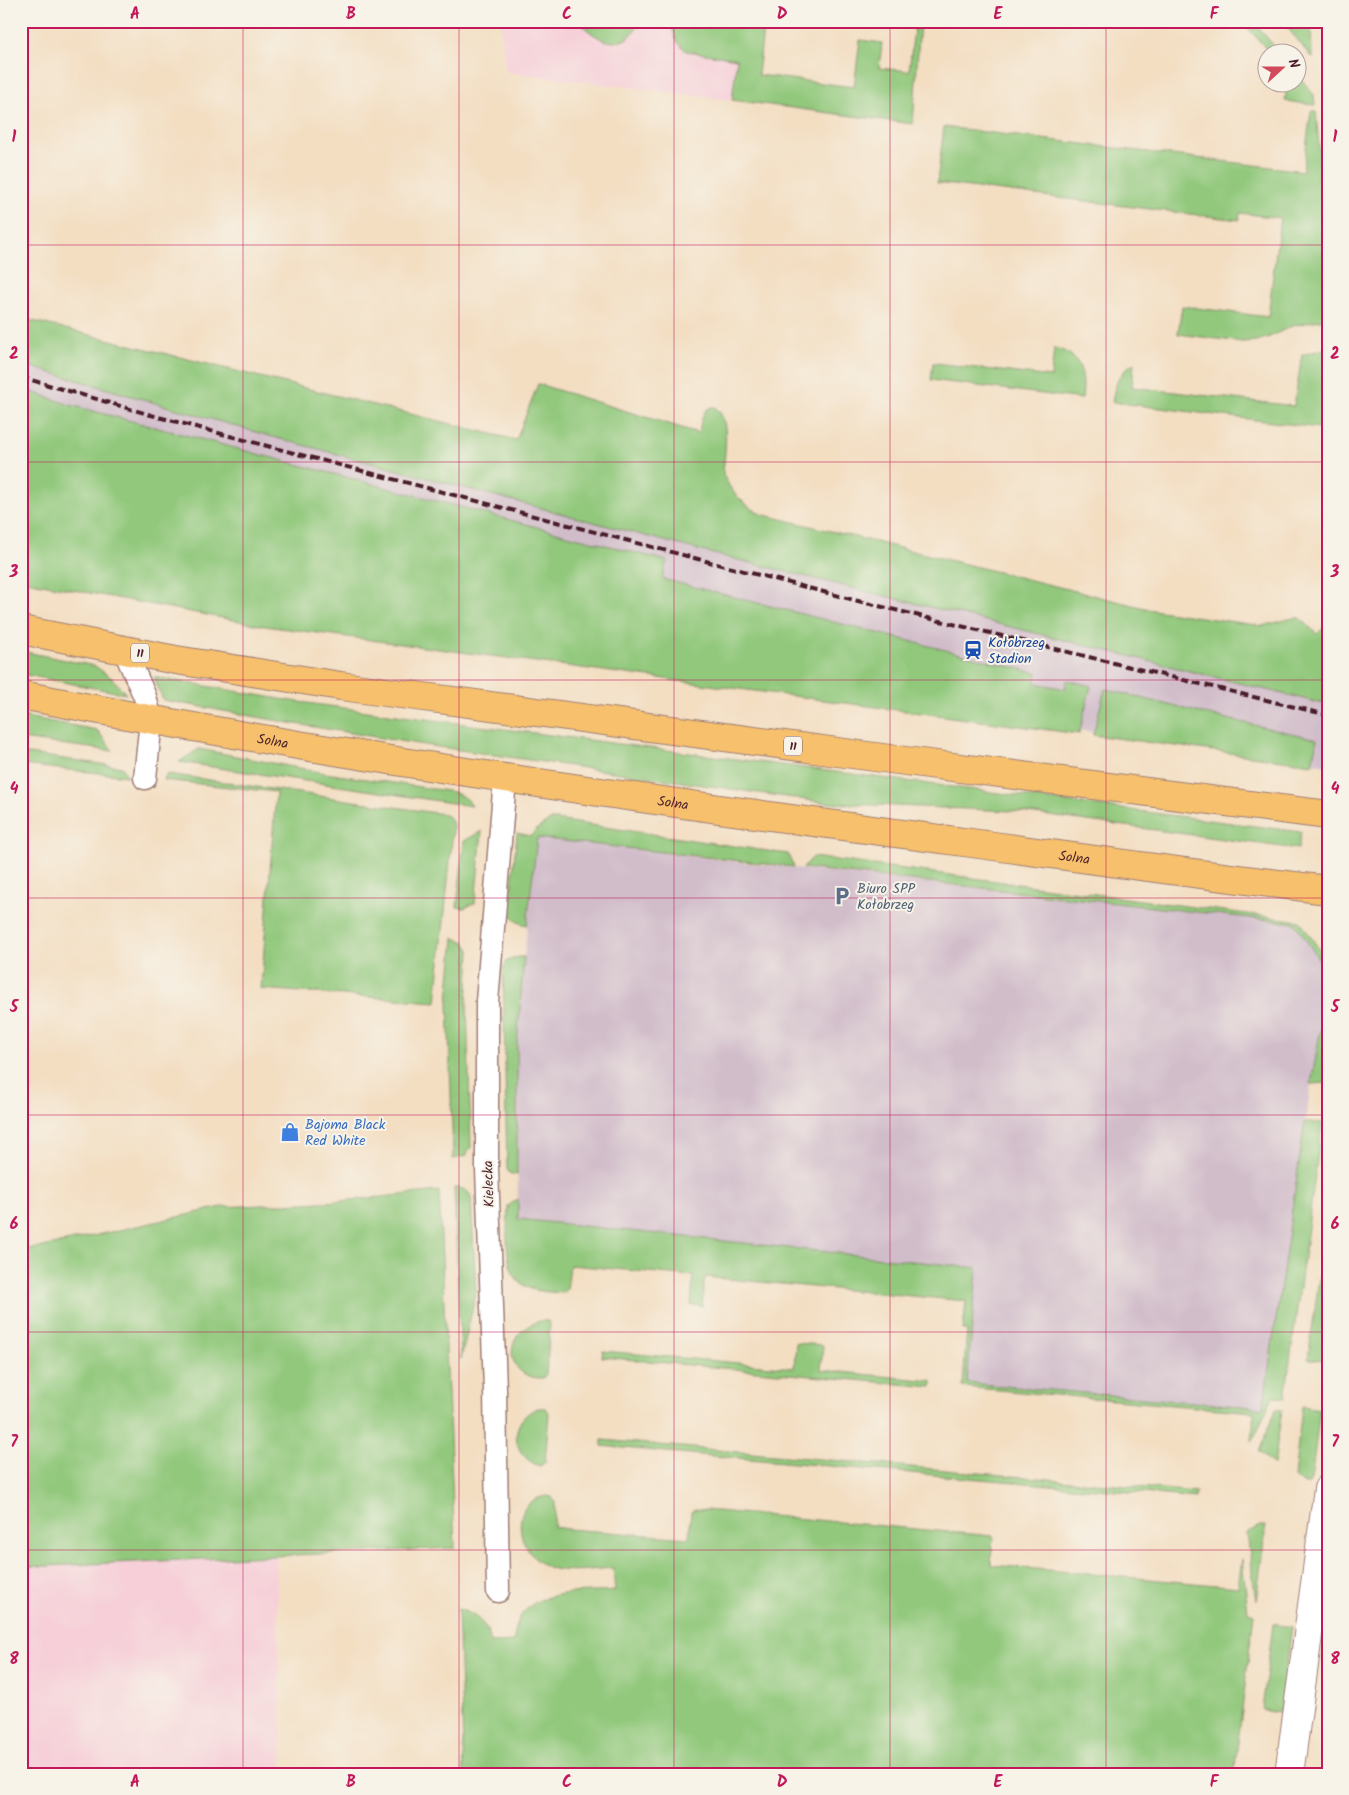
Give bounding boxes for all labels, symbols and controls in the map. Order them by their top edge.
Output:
text: A [130,2,140,27]
text: B [346,2,356,27]
text: C [562,2,572,27]
text: D [777,2,788,27]
text: E [994,2,1004,27]
text: F [1210,2,1220,27]
north arrow [1256,42,1306,92]
text: N [1281,56,1305,72]
text: 1 [12,125,17,150]
text: 1 [1333,125,1338,150]
text: 2 [9,342,19,367]
text: 2 [1330,342,1340,367]
text: 3 [9,560,19,585]
text: 3 [1330,560,1340,585]
place label: Kołobrzeg Stadion [988,632,1045,670]
station icon: Kołobrzeg Stadion [962,639,984,661]
road number: 11 [131,644,149,662]
street label: Solna [255,728,290,755]
road number: 11 [784,736,802,756]
text: 4 [10,777,19,802]
text: 4 [1331,777,1340,802]
street label: Solna [656,790,690,817]
street label: Solna [1057,845,1091,871]
place label: Biuro SPP Kołobrzeg [857,878,916,916]
parking icon: Biuro SPP Kołobrzeg [831,885,853,907]
text: 5 [9,995,20,1020]
text: 5 [1330,995,1341,1020]
place label: Bajoma Black Red White [305,1114,386,1152]
shop icon: Bajoma Black Red White [279,1121,301,1143]
street label: Kielecka [477,1160,501,1208]
text: 6 [10,1212,19,1237]
text: 6 [1331,1212,1340,1237]
text: 7 [10,1430,18,1455]
text: 7 [1331,1430,1339,1455]
text: 8 [9,1647,19,1672]
text: 8 [1330,1647,1340,1672]
text: A [130,1770,140,1795]
text: B [346,1770,356,1795]
text: C [562,1770,572,1795]
text: D [777,1770,788,1795]
text: E [994,1770,1004,1795]
text: F [1210,1770,1220,1795]

